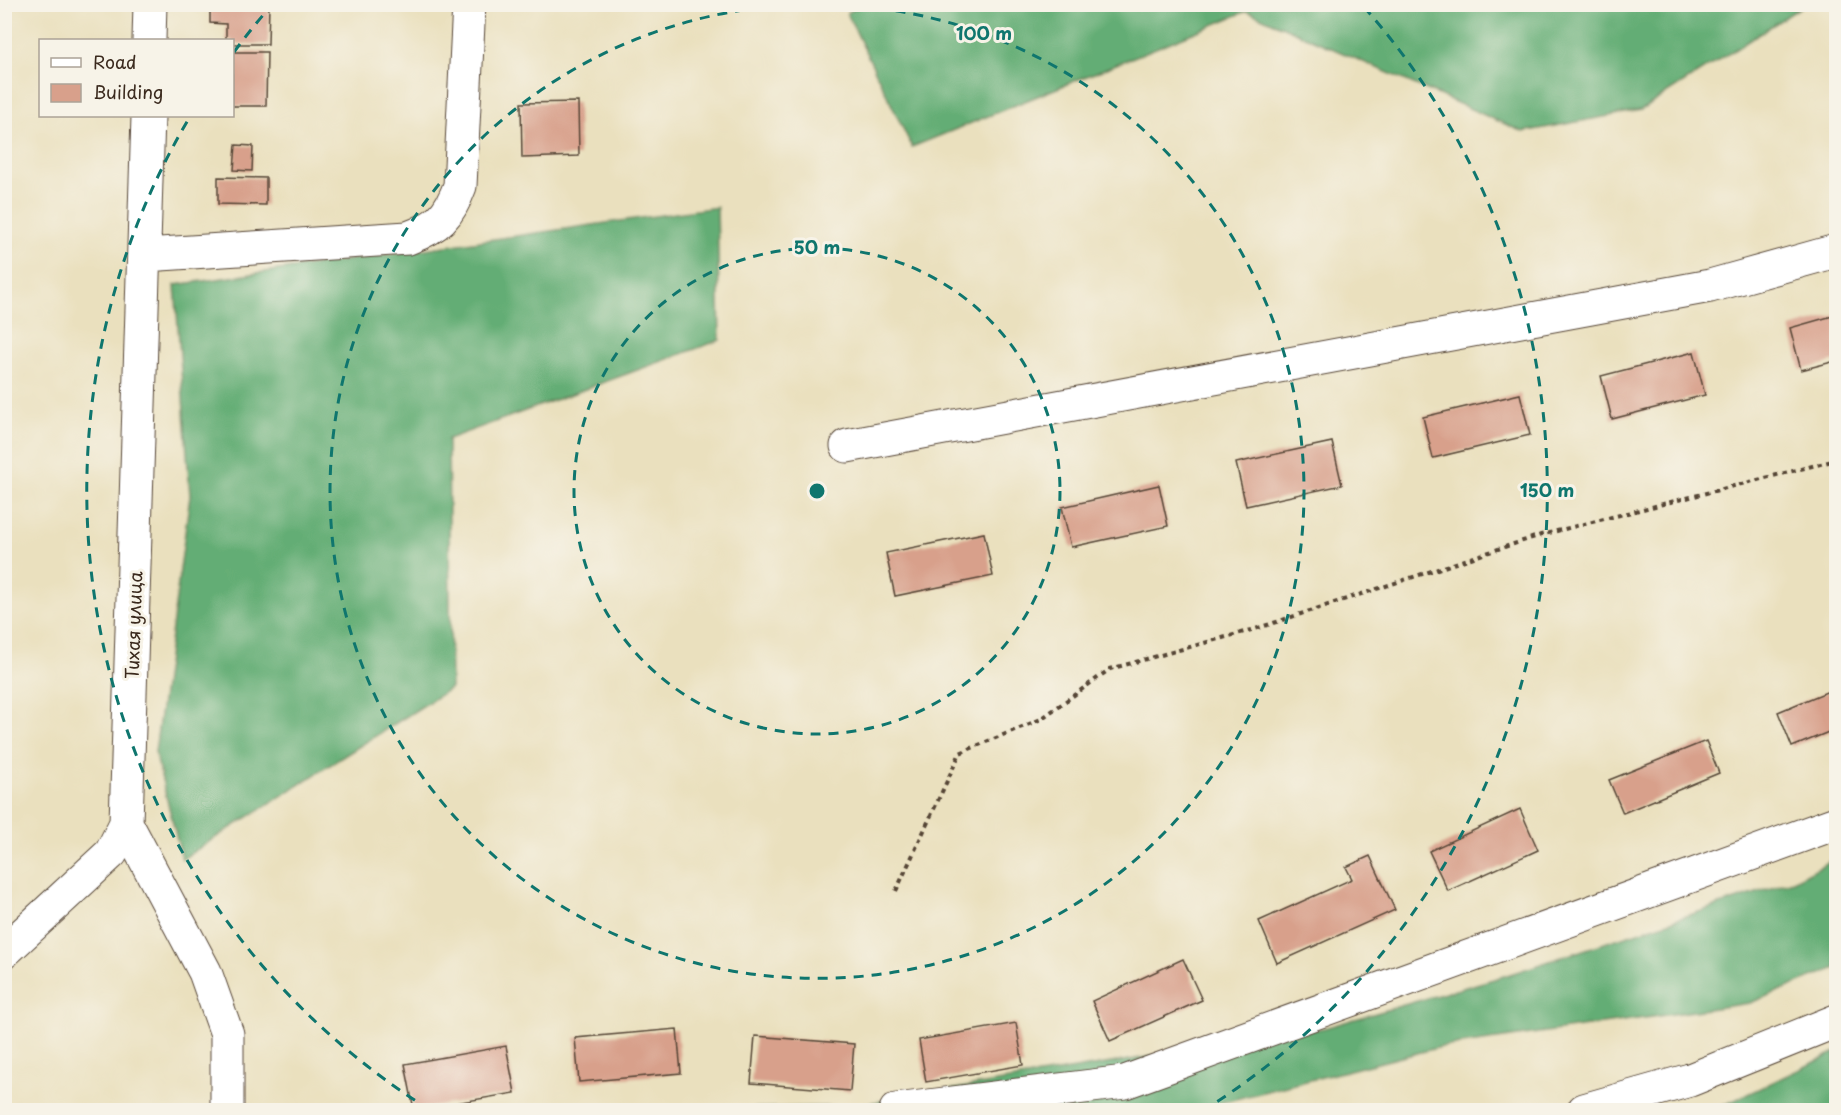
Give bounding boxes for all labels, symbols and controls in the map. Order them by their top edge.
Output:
text: 100 m [956,19,1012,46]
legend [39,39,234,117]
text: Road [93,48,137,75]
text: Building [93,78,163,105]
text: 50 m [794,233,840,260]
text: 150 m [1520,476,1574,503]
centre of rings [807,481,827,501]
street label: Тихая улица [118,570,148,679]

